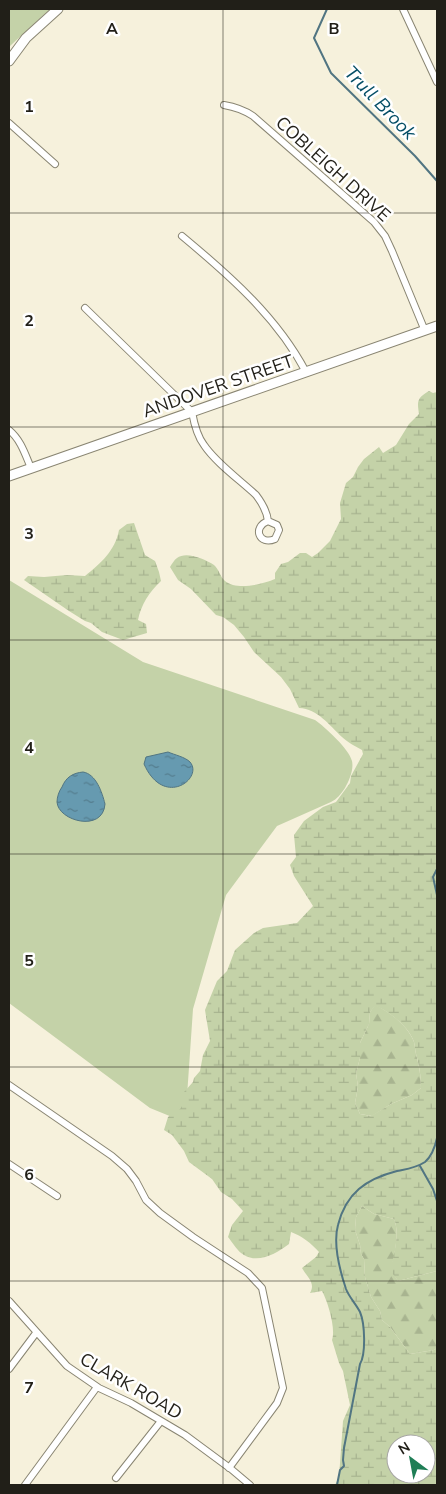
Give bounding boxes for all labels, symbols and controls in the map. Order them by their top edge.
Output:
text: A [106,18,118,40]
text: B [328,18,340,40]
water label: Trull Brook [338,60,422,146]
text: 1 [24,96,34,118]
street label: COBLEIGH DRIVE [270,111,396,227]
text: 2 [24,310,34,332]
street label: ANDOVER STREET [139,349,297,423]
text: 3 [24,523,34,545]
text: 4 [24,737,34,759]
text: 5 [24,950,34,972]
text: 6 [24,1164,34,1186]
street label: CLARK ROAD [75,1347,187,1425]
text: 7 [24,1377,34,1399]
north arrow [386,1434,436,1484]
text: N [395,1438,414,1459]

